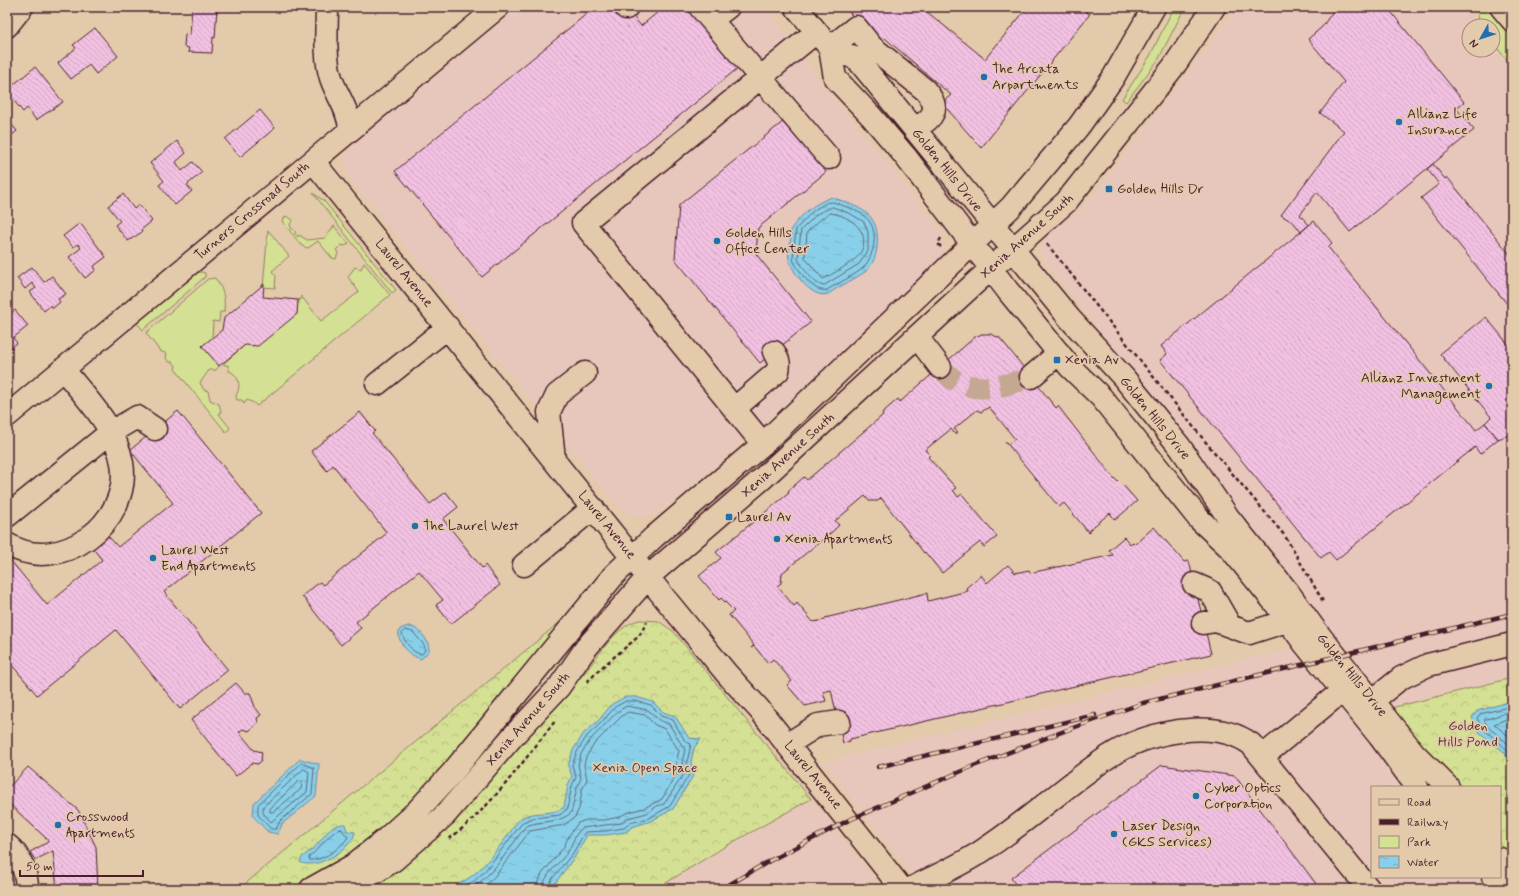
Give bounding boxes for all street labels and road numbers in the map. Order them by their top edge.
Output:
street label: Golden Hills Drive [908,124,986,216]
street label: Turners Crossroad South [191,157,313,264]
street label: Xenia Avenue South [977,189,1077,283]
street label: Laurel Avenue [371,235,437,311]
street label: Golden Hills Drive [1116,372,1194,464]
street label: Xenia Avenue South [738,408,838,502]
street label: Laurel Avenue [574,487,640,563]
street label: Golden Hills Drive [1313,629,1391,721]
street label: Xenia Avenue South [482,668,574,770]
street label: Laurel Avenue [780,737,846,813]

